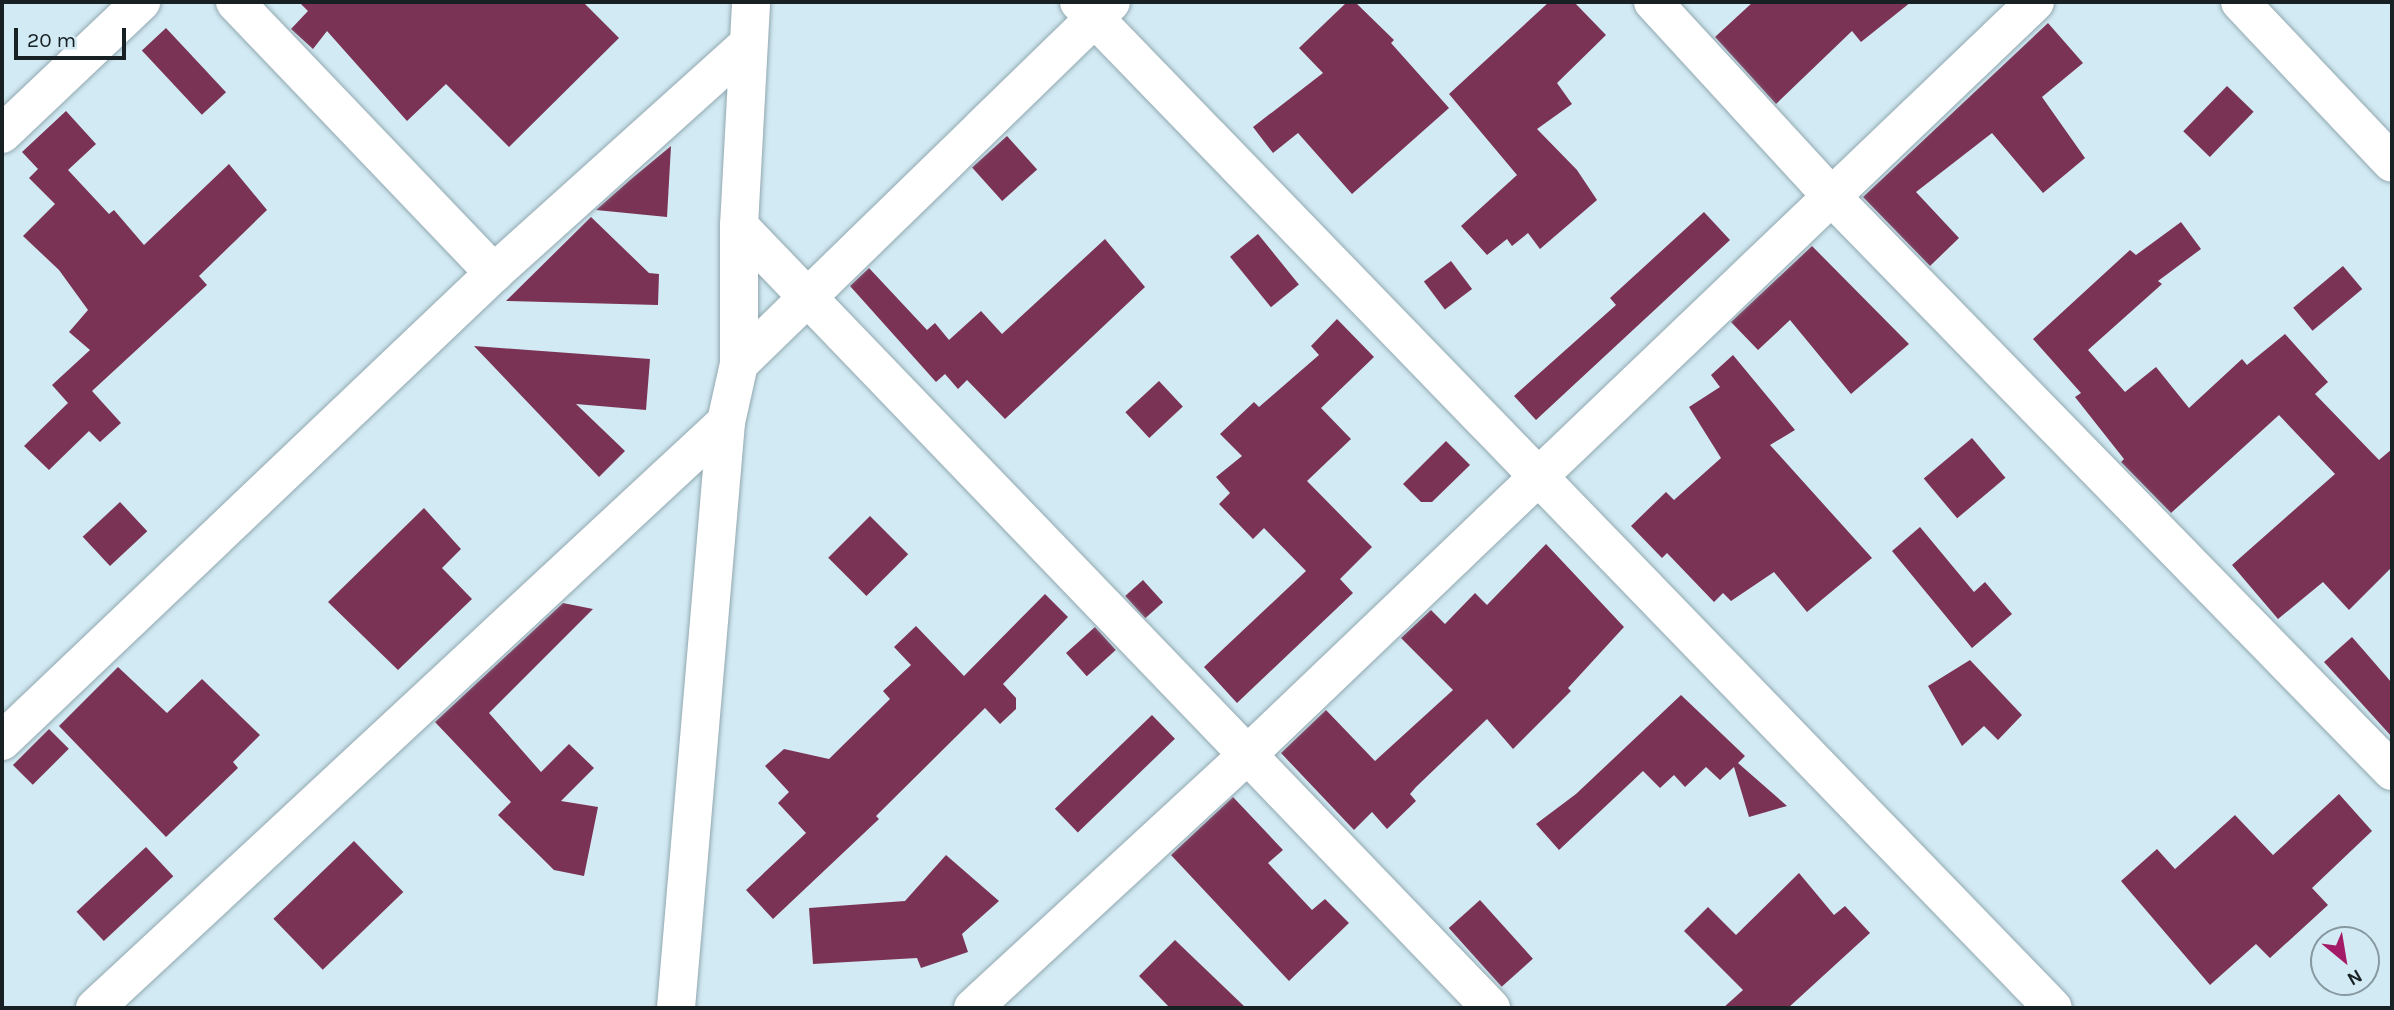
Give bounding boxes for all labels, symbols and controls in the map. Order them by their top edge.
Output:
scale bar [18,14,130,58]
text: 20 m [27,28,76,52]
north arrow [2310,926,2380,996]
text: N [2343,965,2366,990]

